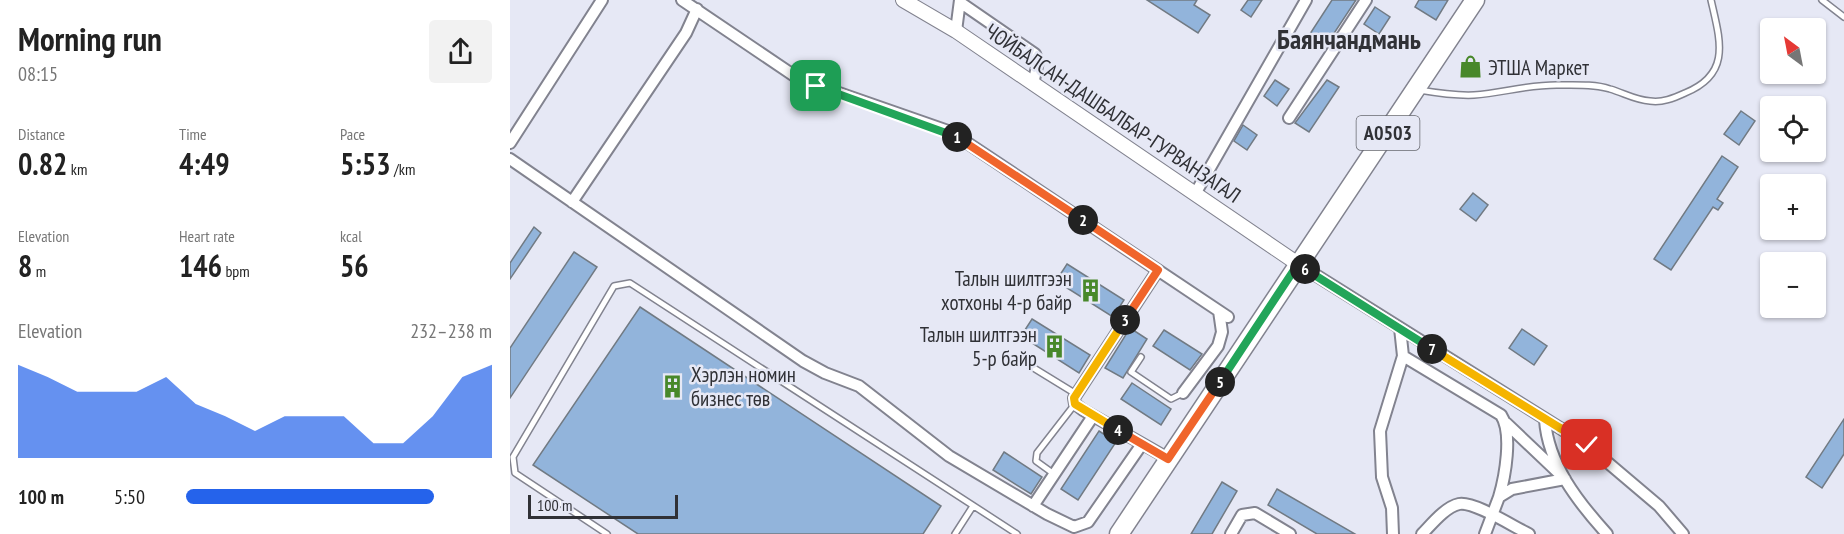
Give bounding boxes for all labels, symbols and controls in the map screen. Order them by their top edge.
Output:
text: Morning run [18,17,162,60]
street label: ЧОЙБАЛСАН-ДАШБАЛБАР-ГУРВАНЗАГАЛ [980,17,1246,209]
north arrow [1760,18,1826,84]
map controls [1760,18,1826,318]
button: share [429,20,492,83]
district label: Баянчандмань [1277,22,1421,56]
shop icon: ЭТША Маркет [1457,54,1483,80]
place label: ЭТША Маркет [1488,54,1589,81]
pin [790,60,841,111]
text: 08:15 [18,61,58,87]
icon: arrive [799,69,832,102]
button: locate [1760,96,1826,162]
road number: A0503 [1356,116,1420,150]
pin: 1 [942,122,972,152]
text: Distance [18,124,65,144]
text: Time [179,124,207,144]
text: Pace [340,124,365,144]
text: 1 [953,127,961,147]
text: 0.82 [18,144,67,183]
text: 4:49 [179,144,230,183]
text: 5:53 [340,144,391,183]
text: km [67,159,87,179]
text: /km [391,159,415,179]
button: + [1760,174,1826,240]
pin: 2 [1068,205,1098,235]
text: 2 [1079,210,1087,230]
text: Elevation [18,226,69,246]
text: Heart rate [179,226,235,246]
text: kcal [340,226,362,246]
text: 8 [18,246,32,285]
text: 146 [179,246,222,285]
text: 56 [340,246,369,285]
button: − [1760,252,1826,318]
pin: 6 [1290,254,1320,284]
text: 6 [1301,259,1309,279]
text: m [32,261,46,281]
text: bpm [222,261,250,281]
place label: Талын шилтгээн хотхоны 4-р байр [941,265,1072,316]
building icon: Талын шилтгээн хотхоны 4-р байр [1077,277,1103,303]
pin: 3 [1110,305,1140,335]
text: 3 [1121,310,1129,330]
text: Elevation [18,318,82,344]
text: 232–238 m [410,318,492,344]
place label: Талын шилтгээн 5-р байр [920,321,1037,372]
building icon: Талын шилтгээн 5-р байр [1042,333,1068,359]
pin: 7 [1417,334,1447,364]
text: 7 [1428,339,1436,359]
place label: Хэрлэн номин бизнес төв [691,361,796,412]
pin: 5 [1205,367,1235,397]
text: 5 [1216,372,1224,392]
building icon: Хэрлэн номин бизнес төв [660,373,686,399]
pin: 4 [1103,415,1133,445]
pin [1561,419,1612,470]
text: 4 [1114,420,1122,440]
icon: check [1570,428,1603,461]
text: 100 m [18,484,64,510]
text: 5:50 [114,484,145,510]
scale bar [528,492,678,520]
text: 100 m [537,495,572,515]

